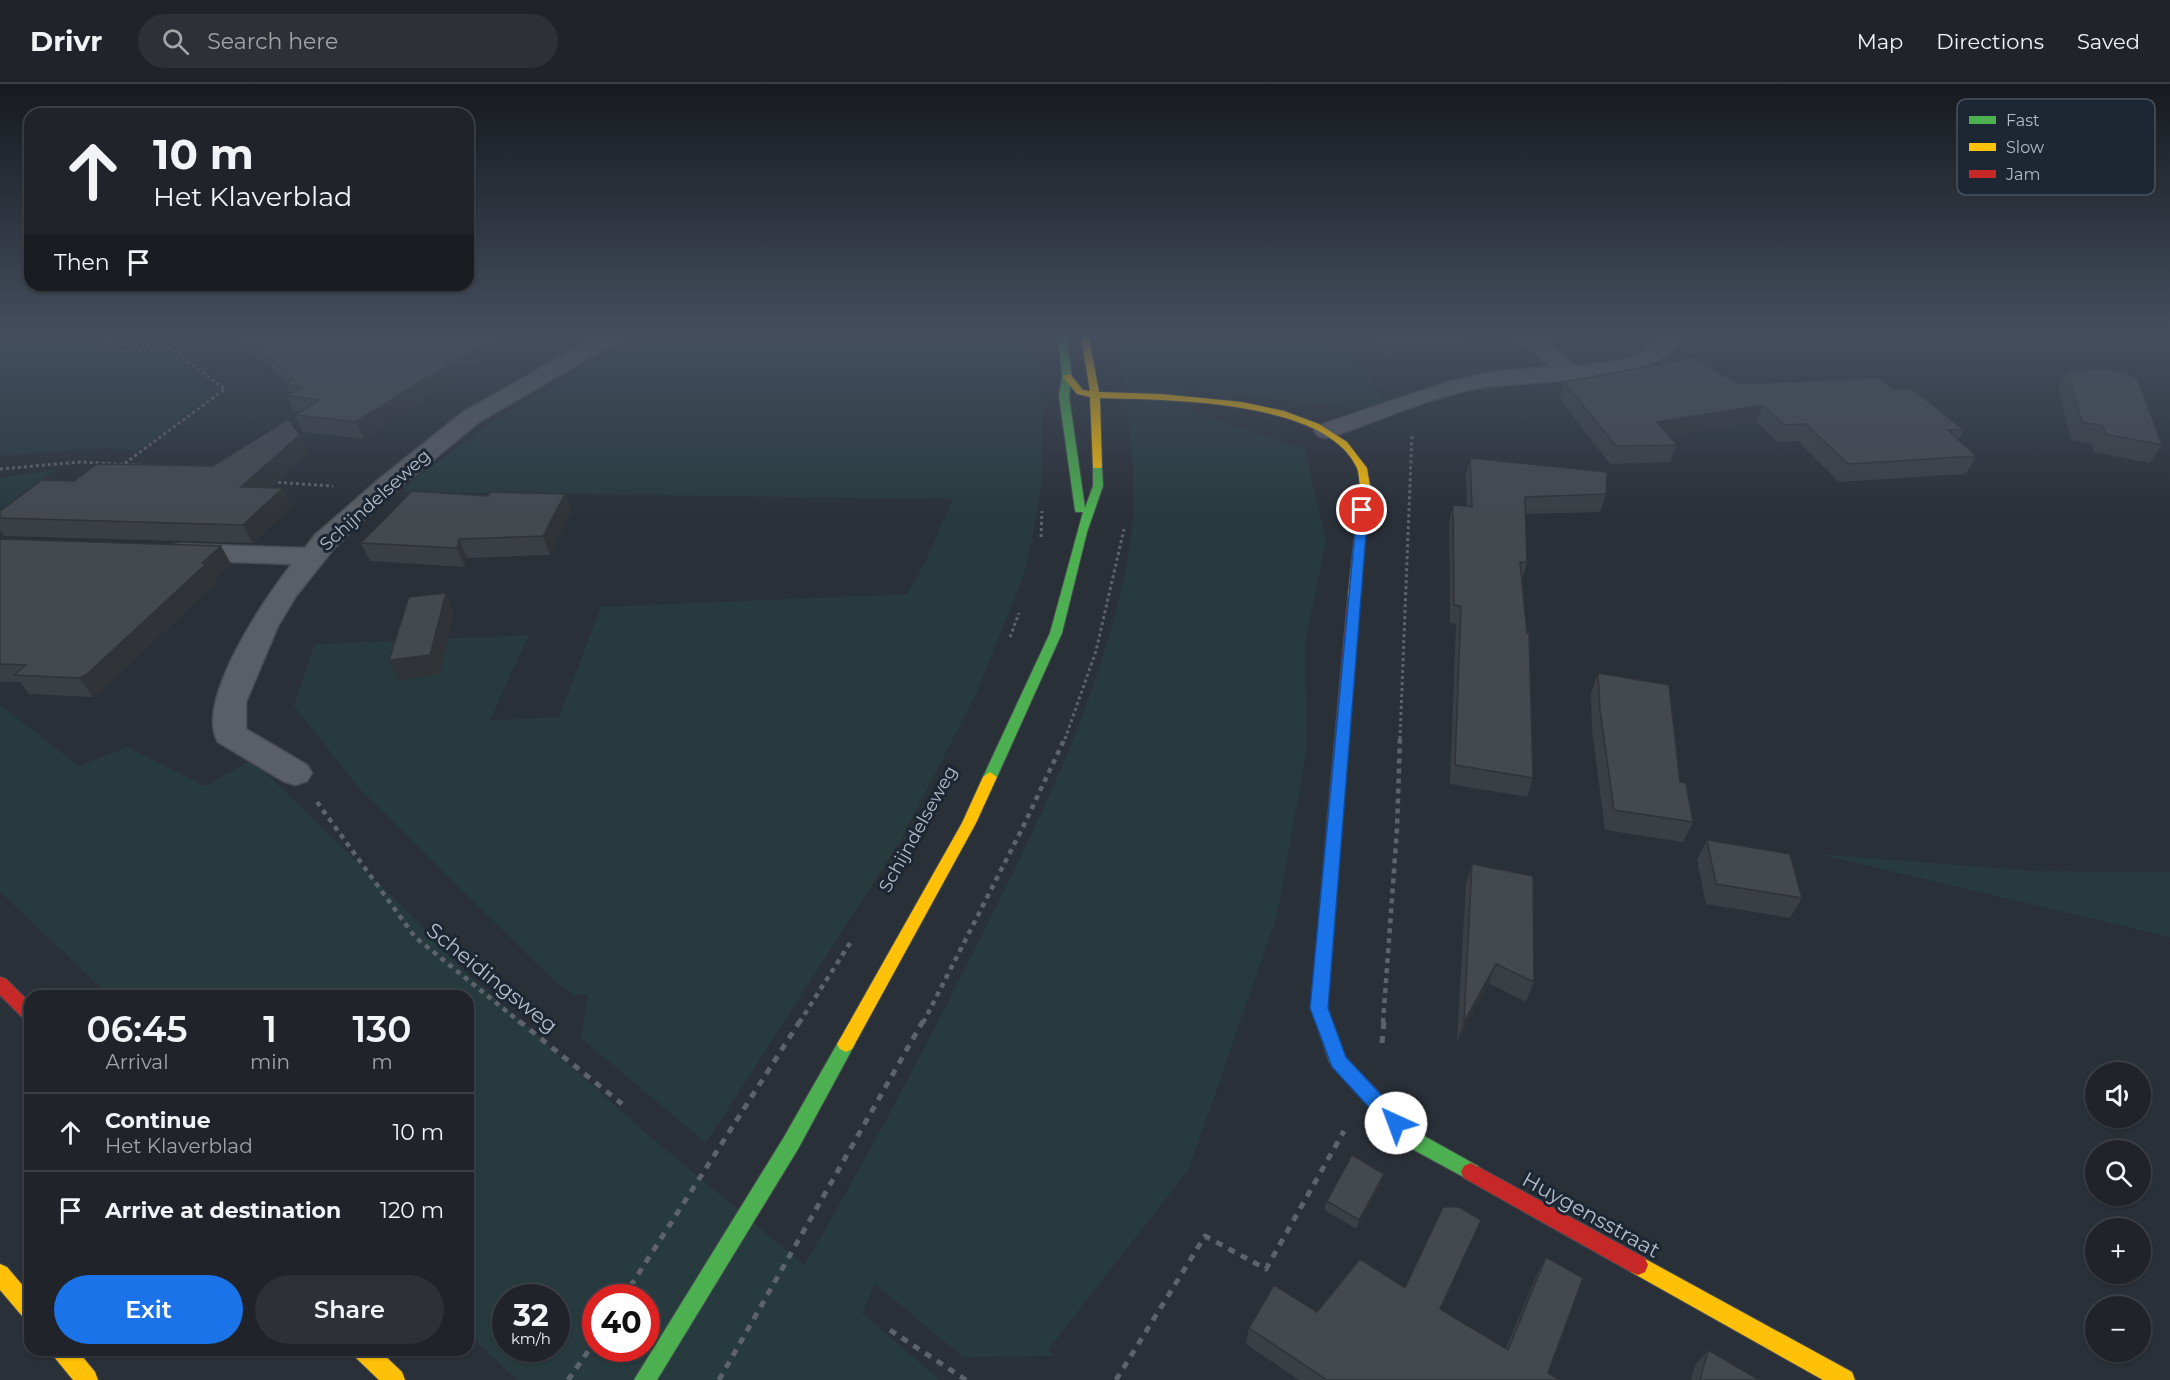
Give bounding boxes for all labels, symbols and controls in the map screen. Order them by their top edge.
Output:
search box [138,14,558,68]
text: Drivr [30,24,102,58]
icon: search [159,25,192,58]
text: Search here [207,28,338,55]
text: Map [1857,29,1903,54]
text: Directions [1936,29,2044,54]
text: Saved [2077,29,2140,54]
legend [1957,99,2155,195]
text: Fast [2006,111,2040,130]
text: 10 m [153,128,254,180]
icon: ahead [54,132,132,210]
text: Slow [2006,138,2044,157]
text: Jam [2005,165,2040,184]
text: Het Klaverblad [153,180,352,213]
icon: arrive [122,246,155,279]
text: Then [54,249,110,276]
street label: Schijndelseweg [315,445,435,555]
pin [1336,484,1387,535]
icon: arrive [1345,493,1378,526]
street label: Schijndelseweg [874,762,962,896]
street label: Scheidingsweg [422,917,563,1038]
text: 06:45 [86,1007,188,1051]
text: 1 [263,1007,277,1051]
text: 130 [353,1007,412,1051]
text: Arrival [105,1050,169,1074]
text: min [250,1050,290,1074]
text: m [371,1050,393,1074]
map controls [2085,1062,2151,1362]
button: sound [2085,1062,2151,1128]
position arrow [1364,1091,1428,1155]
text: Continue [105,1107,211,1134]
icon: ahead [54,1116,87,1149]
text: 10 m [392,1119,444,1146]
text: Het Klaverblad [105,1134,253,1158]
button: search [2085,1140,2151,1206]
street label: Huygensstraat [1518,1166,1664,1263]
icon: arrive [54,1194,87,1227]
text: Arrive at destination [105,1197,341,1224]
text: 120 m [380,1197,444,1224]
button: + [2085,1218,2151,1284]
button: Exit [54,1275,243,1344]
button: Share [255,1275,444,1344]
speed limit sign: 40 [582,1284,660,1362]
button: − [2085,1296,2151,1362]
text: 32 [513,1297,549,1334]
text: km/h [511,1329,551,1348]

